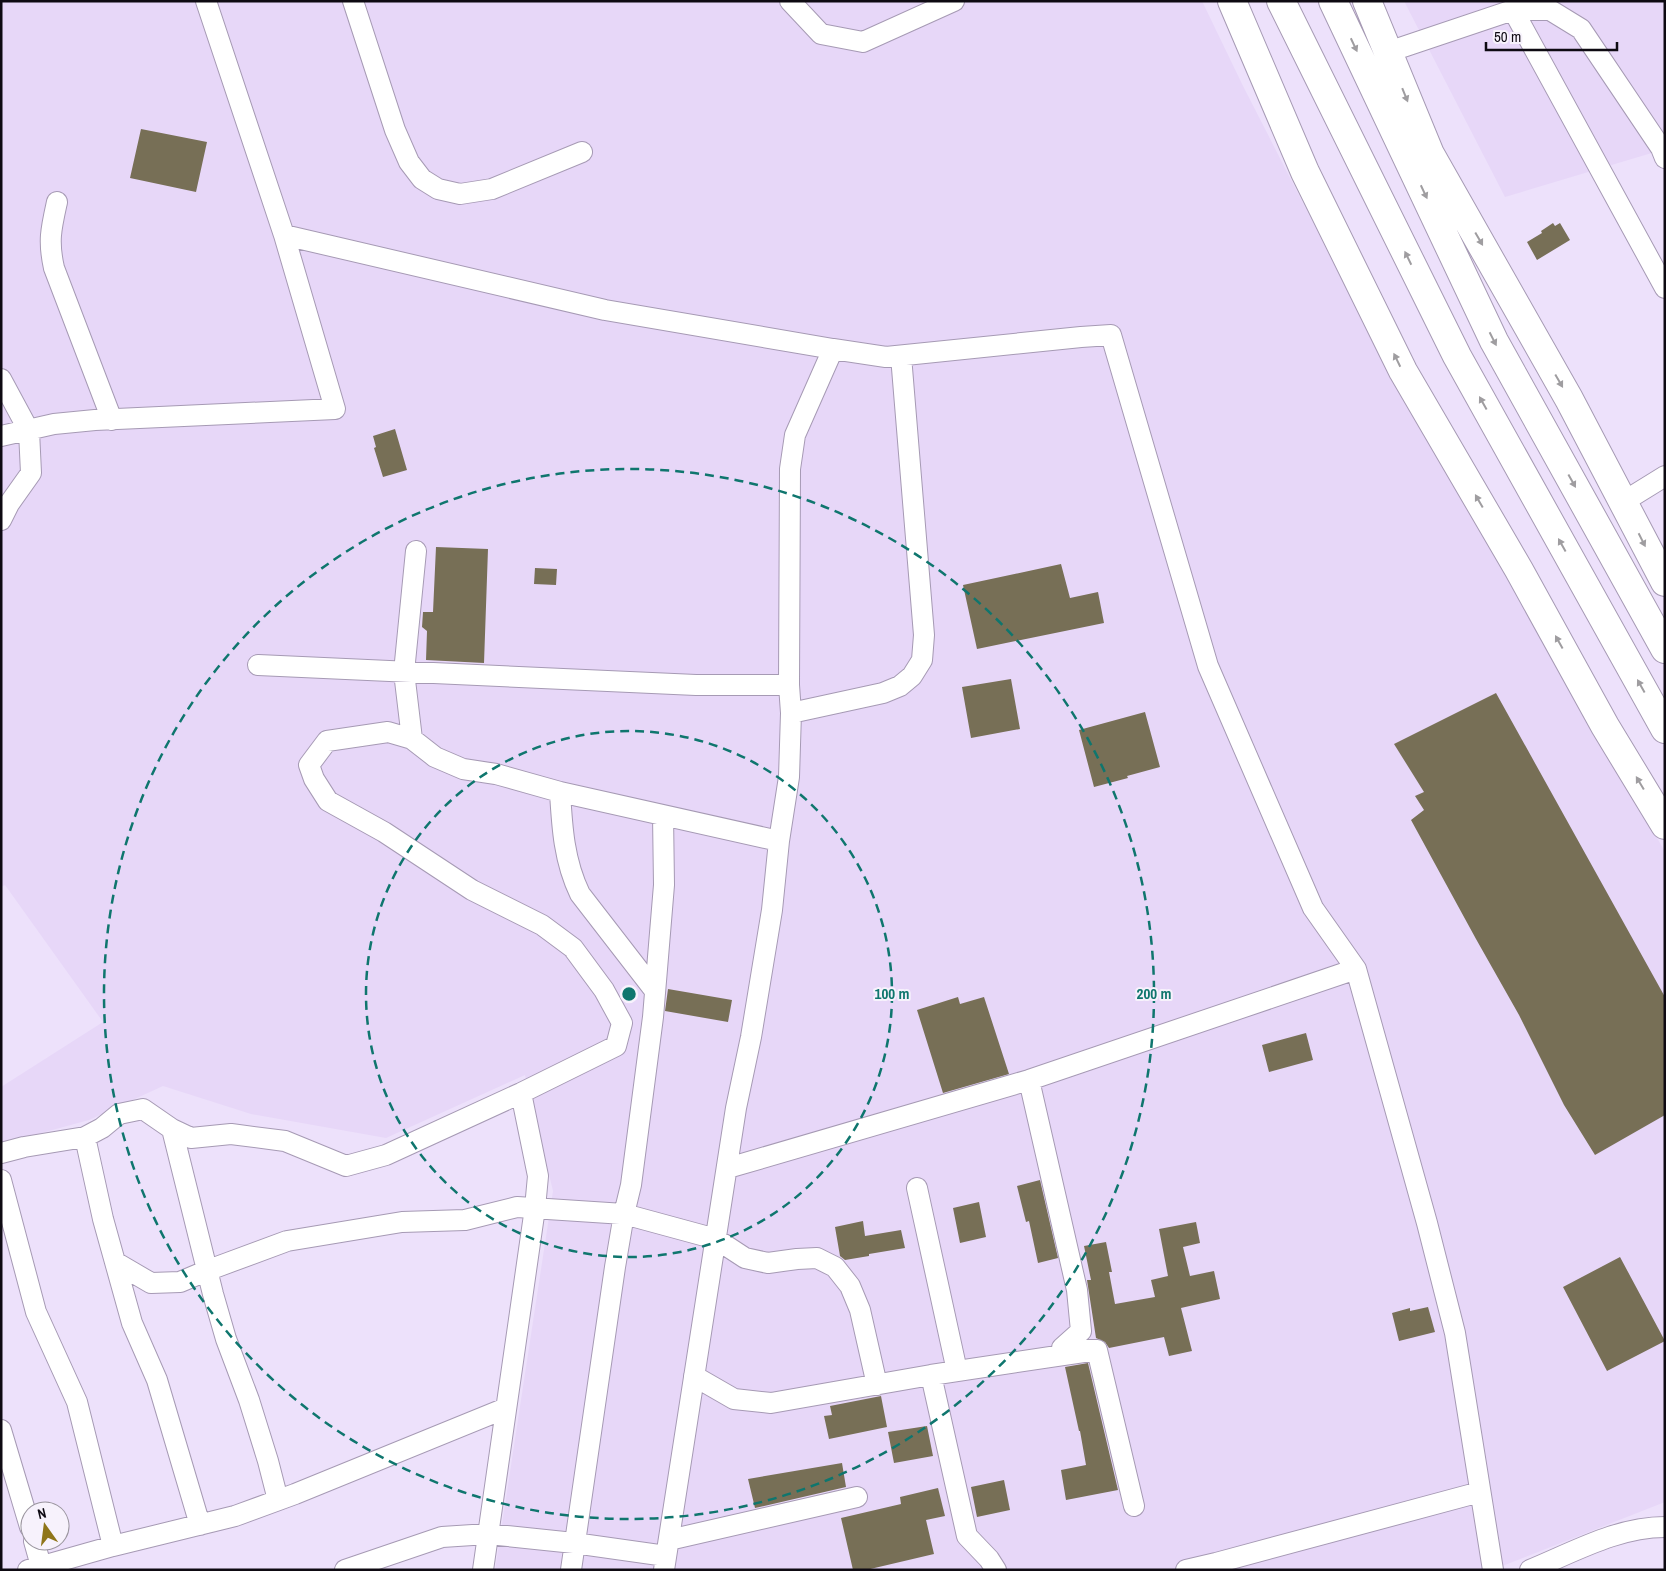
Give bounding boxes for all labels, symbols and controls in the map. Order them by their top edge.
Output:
scale bar [1486,20,1617,52]
text: 50 m [1494,26,1521,47]
one-way arrow [1350,38,1358,52]
one-way arrow [1402,88,1410,102]
one-way arrow [1420,185,1428,199]
one-way arrow [1475,232,1483,247]
one-way arrow [1404,251,1412,265]
one-way arrow [1489,332,1497,346]
one-way arrow [1393,353,1401,367]
one-way arrow [1555,374,1564,387]
one-way arrow [1479,395,1487,410]
one-way arrow [1568,474,1576,488]
one-way arrow [1474,494,1483,508]
one-way arrow [1638,533,1646,548]
one-way arrow [1558,537,1566,552]
one-way arrow [1555,635,1563,650]
one-way arrow [1637,679,1645,694]
one-way arrow [1635,777,1644,790]
text: 100 m [875,983,909,1004]
text: 200 m [1137,983,1171,1004]
centre of rings [620,985,638,1003]
north arrow [20,1501,70,1551]
text: N [36,1504,48,1523]

